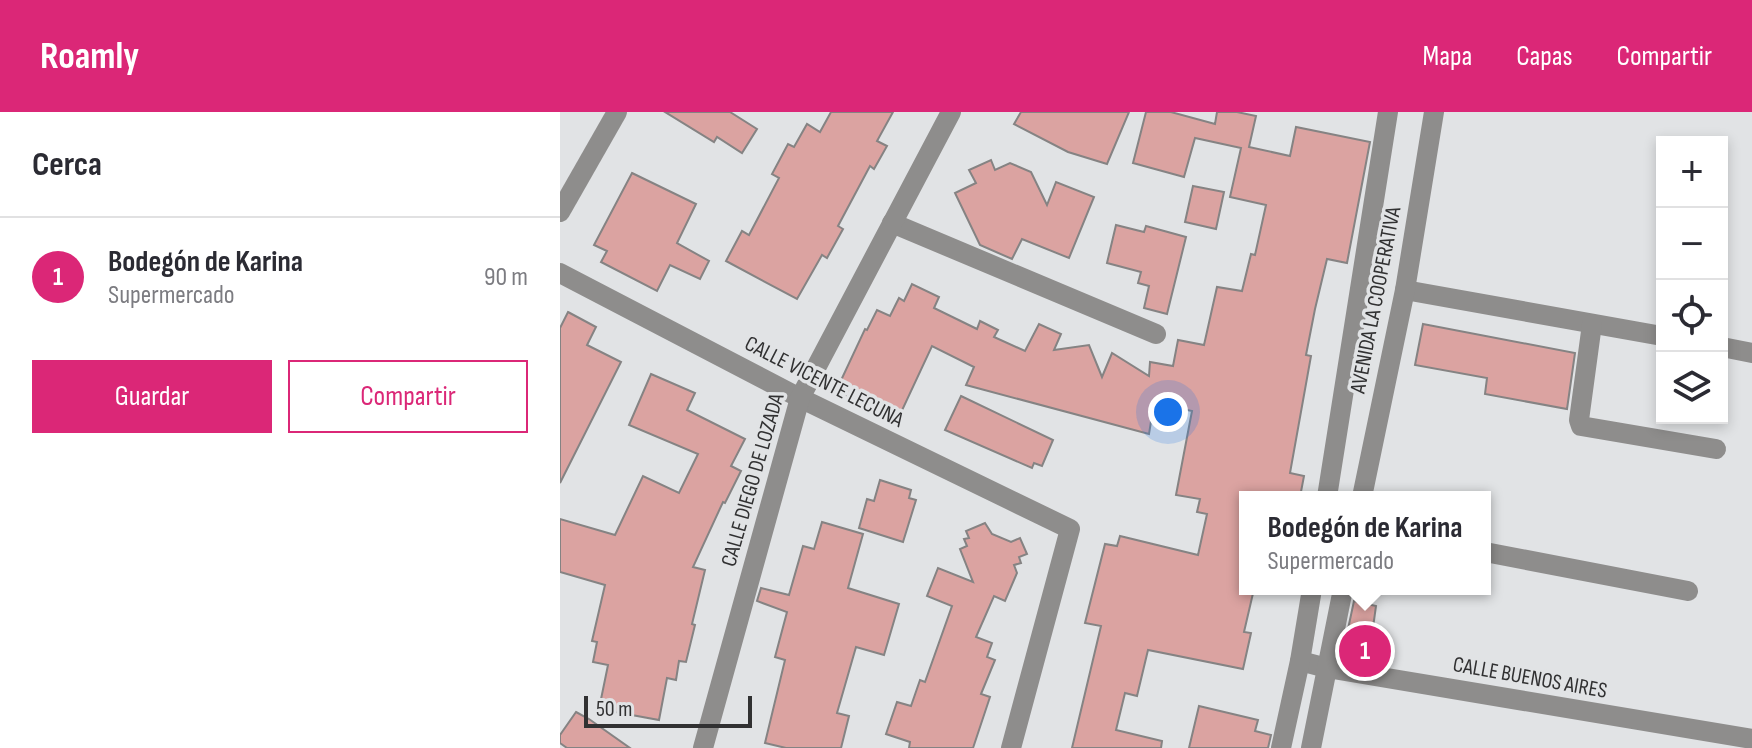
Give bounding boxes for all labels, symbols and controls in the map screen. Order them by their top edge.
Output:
text: Roamly [40,34,139,79]
text: Mapa [1423,40,1472,73]
text: Capas [1516,40,1573,73]
text: Compartir [1617,40,1712,73]
map controls [1656,136,1728,424]
button: + [1656,136,1728,208]
text: Cerca [32,144,102,185]
street label: AVENIDA LA COOPERATIVA [1344,204,1407,396]
button: − [1656,208,1728,280]
text: Bodegón de Karina [108,244,303,280]
text: 1 [53,262,63,293]
text: 90 m [484,262,528,293]
text: Supermercado [108,280,235,311]
button: locate [1656,280,1728,352]
street label: CALLE VICENTE LECUNA [740,330,909,434]
button: layers [1656,352,1728,424]
button: Guardar [32,360,272,433]
button: Compartir [288,360,528,433]
street label: CALLE DIEGO DE LOZADA [715,390,791,570]
your location [1148,392,1188,432]
popup [1239,491,1491,595]
text: Bodegón de Karina [1267,510,1463,546]
text: Supermercado [1267,546,1394,577]
pin: 1 [1339,621,1391,681]
street label: CALLE BUENOS AIRES [1451,651,1609,705]
scale bar [584,692,752,728]
text: 50 m [596,696,632,723]

